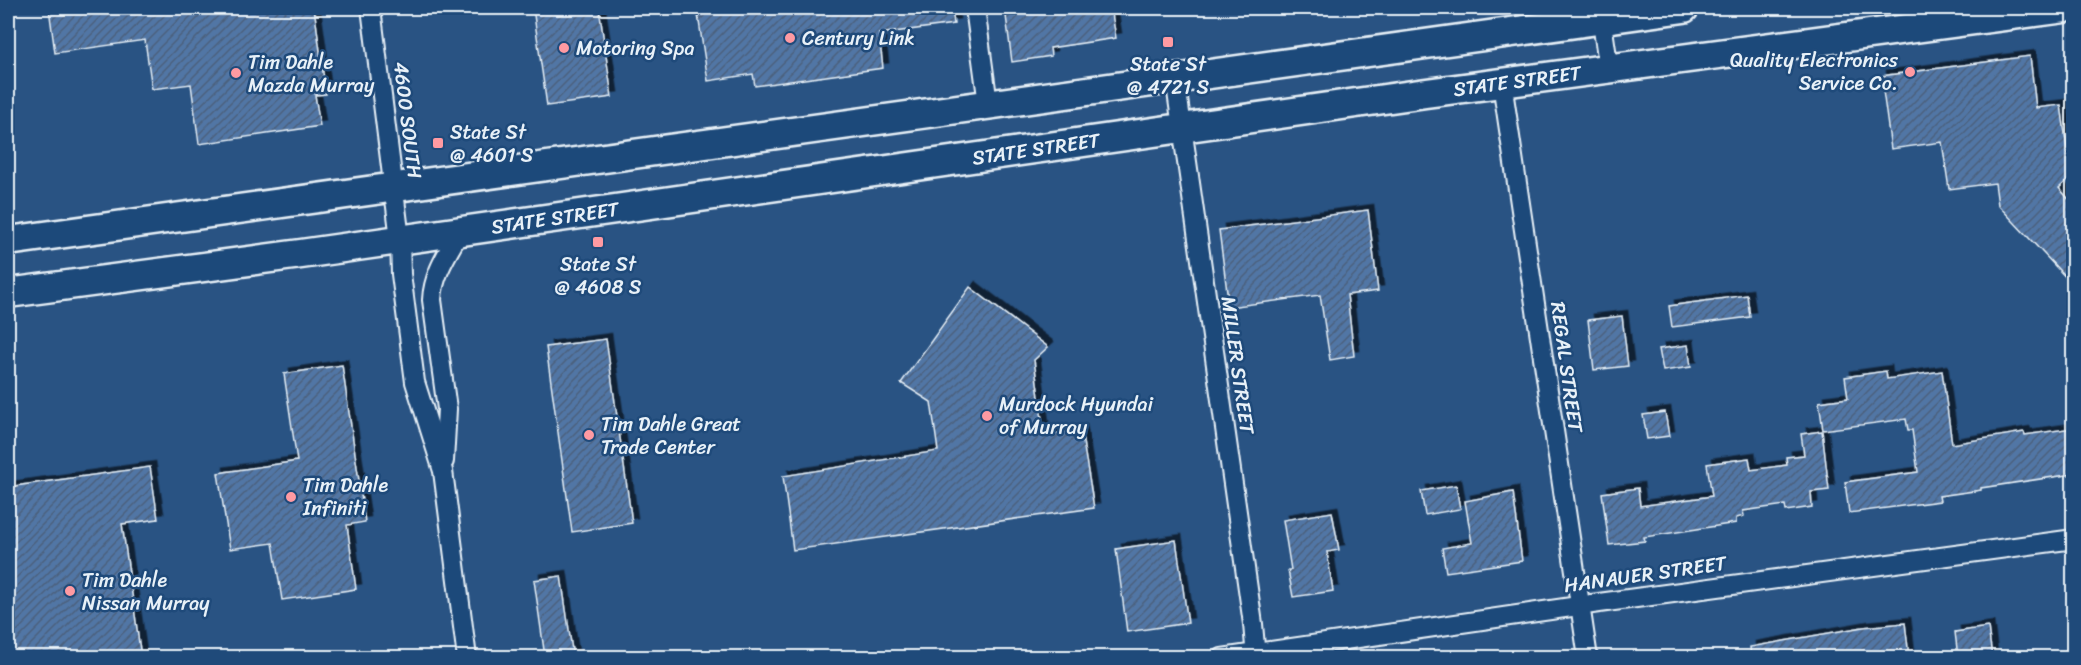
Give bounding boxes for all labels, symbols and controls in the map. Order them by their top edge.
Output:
place label: Century Link [802,21,915,56]
place label: Motoring Spa [576,31,694,66]
marker: Century Link [783,31,797,45]
marker: State St @ 4721 S [1161,35,1175,49]
marker: Motoring Spa [557,41,571,55]
place label: Quality Electronics Service Co. [1730,43,1899,101]
place label: Tim Dahle Mazda Murray [248,45,375,103]
place label: State St @ 4721 S [1127,47,1210,105]
street label: STATE STREET [1451,55,1585,107]
street label: 4600 SOUTH [383,59,432,181]
marker: Quality Electronics Service Co. [1903,65,1917,79]
marker: Tim Dahle Mazda Murray [229,66,243,80]
place label: State St @ 4601 S [450,115,534,173]
street label: STATE STREET [970,123,1104,176]
marker: State St @ 4601 S [431,136,445,150]
street label: STATE STREET [489,191,623,245]
marker: State St @ 4608 S [591,235,605,249]
place label: State St @ 4608 S [555,247,642,305]
street label: MILLER STREET [1211,294,1265,437]
street label: REGAL STREET [1540,299,1593,437]
place label: Murdock Hyundai of Murray [999,387,1154,445]
place label: Tim Dahle Great Trade Center [601,407,741,465]
marker: Murdock Hyundai of Murray [980,409,994,423]
marker: Tim Dahle Great Trade Center [582,428,596,442]
place label: Tim Dahle Infiniti [302,468,388,526]
marker: Tim Dahle Infiniti [284,490,298,504]
street label: HANAUER STREET [1562,546,1730,603]
place label: Tim Dahle Nissan Murray [82,563,210,621]
marker: Tim Dahle Nissan Murray [63,584,77,598]

